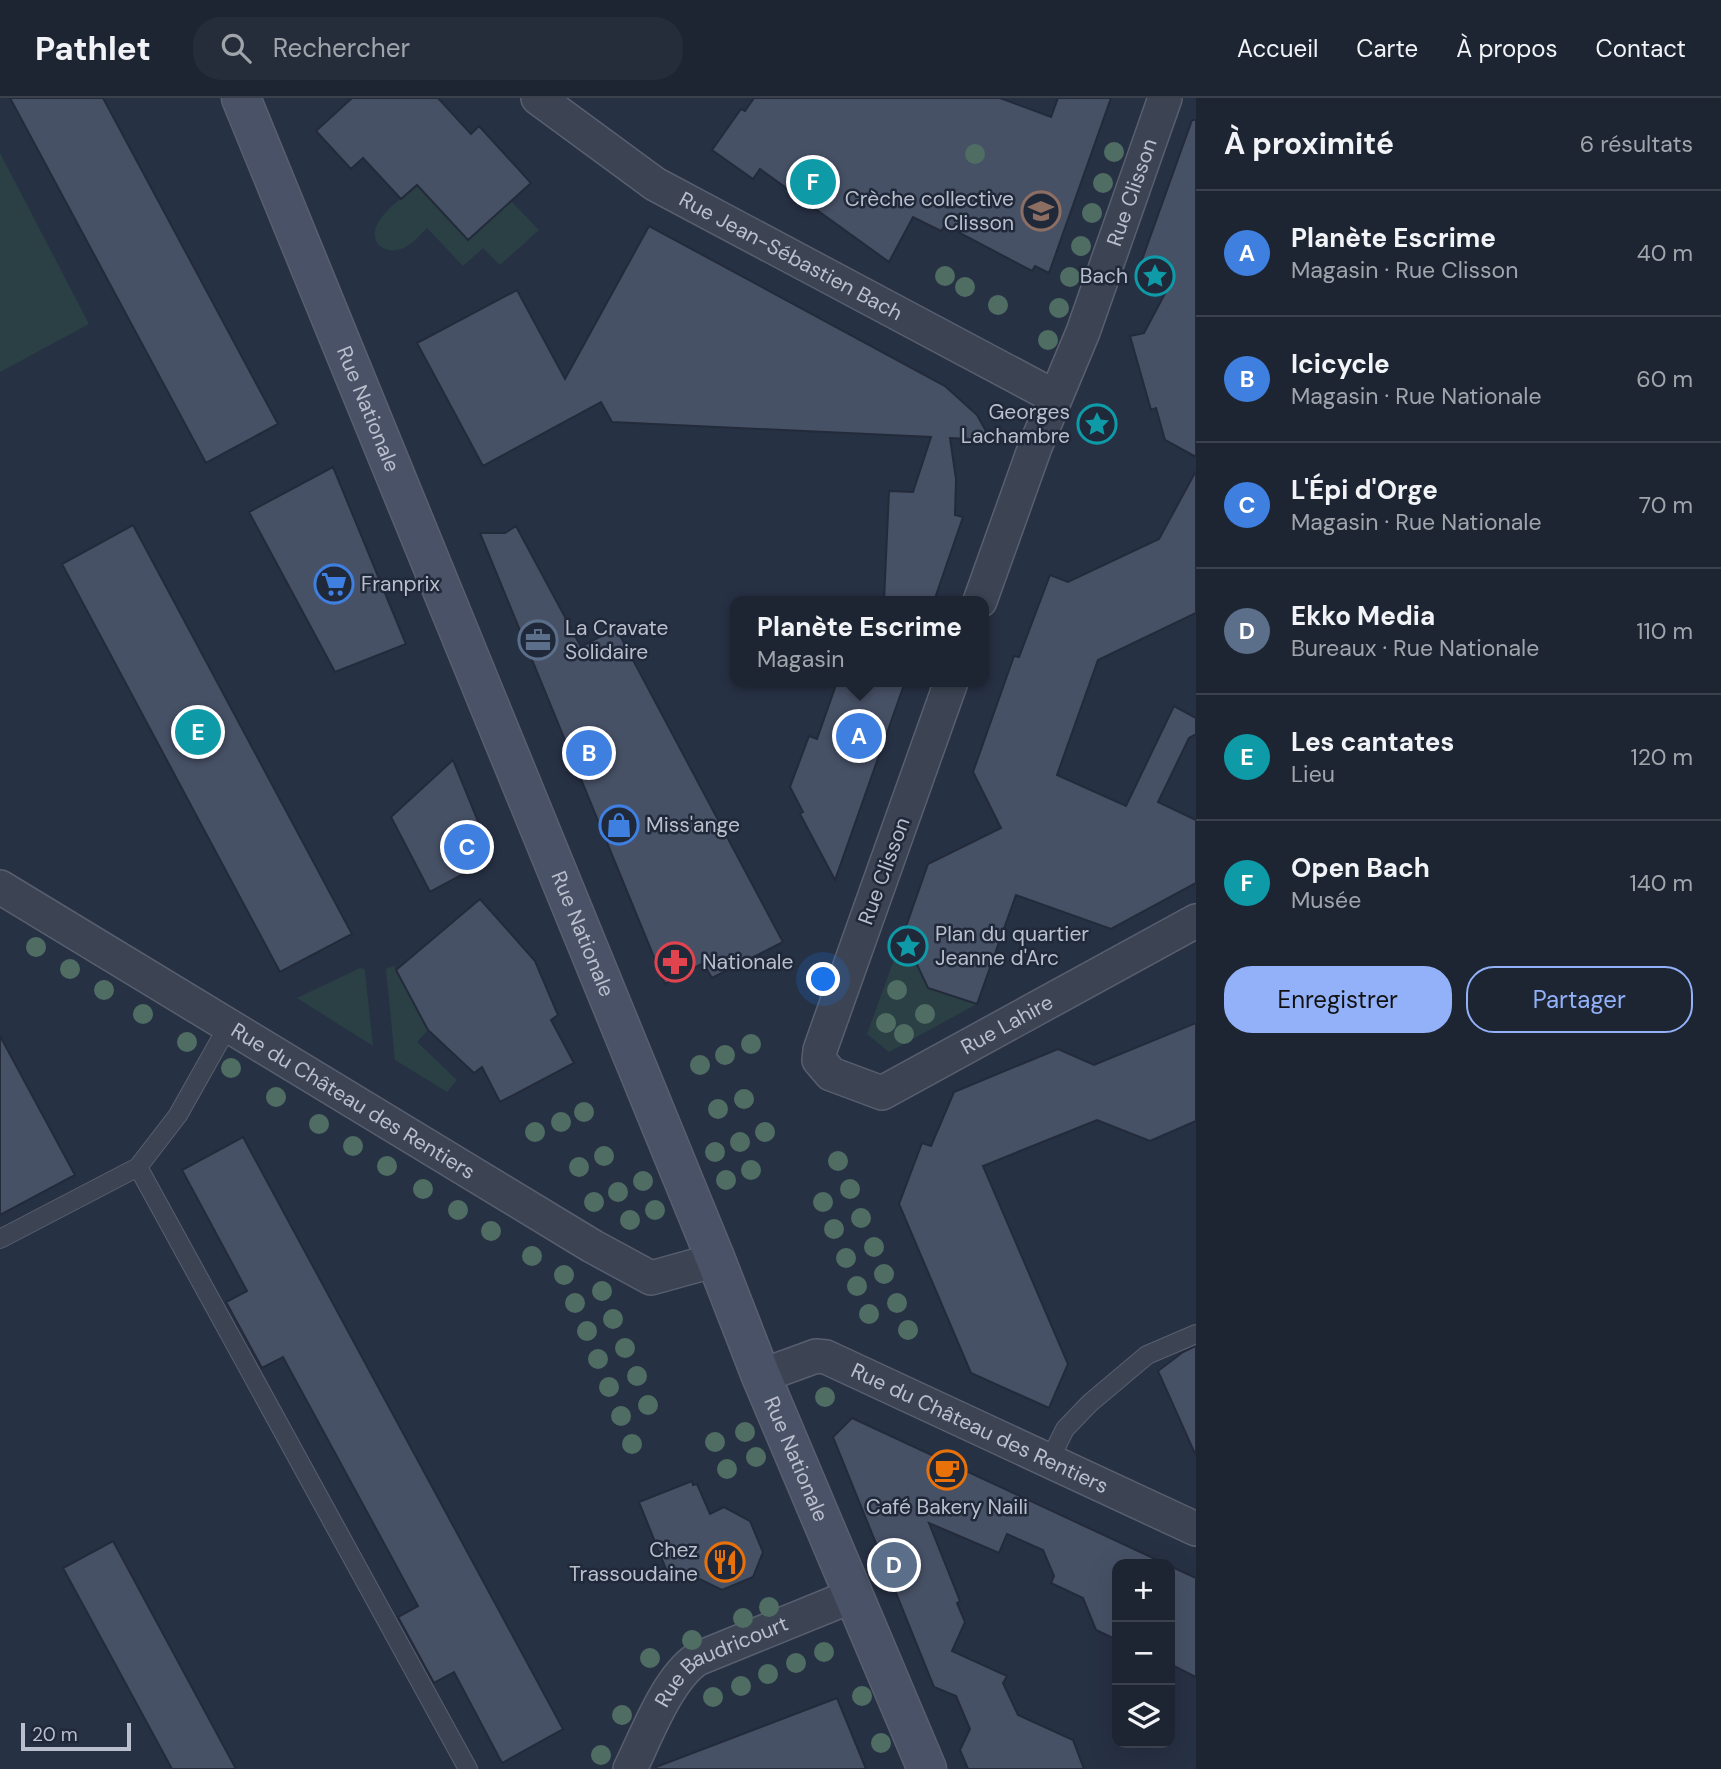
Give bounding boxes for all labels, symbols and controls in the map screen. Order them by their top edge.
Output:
search box [193,17,683,80]
text: Pathlet [35,27,151,70]
icon: search [217,29,255,67]
text: Rechercher [273,31,410,65]
text: Accueil [1237,33,1318,64]
text: Carte [1356,33,1418,64]
text: À propos [1456,33,1558,64]
text: Contact [1596,33,1686,64]
text: À proximité [1224,124,1394,163]
text: 6 résultats [1580,129,1693,159]
street label: Rue Clisson [1100,135,1164,250]
pin: F [790,156,836,208]
street label: Rue Jean-Sébastien Bach [674,185,907,327]
place label: Crèche collective Clisson [845,185,1014,237]
school or university icon: Crèche collective Clisson [1020,190,1062,232]
text: Planète Escrime [1291,221,1496,255]
text: A [1239,238,1255,268]
text: 40 m [1637,238,1693,268]
place icon: Bach [1134,255,1176,297]
text: Magasin · Rue Clisson [1291,255,1518,285]
place label: Bach [1080,262,1128,290]
street label: Rue Nationale [330,342,406,476]
text: Icicycle [1291,347,1390,381]
text: B [1240,364,1254,394]
text: 60 m [1636,364,1693,394]
text: Magasin · Rue Nationale [1291,381,1541,411]
place label: Georges Lachambre [961,398,1070,450]
place icon: Georges Lachambre [1076,403,1118,445]
text: L'Épi d'Orge [1291,473,1438,507]
text: C [1239,490,1255,520]
text: 70 m [1639,490,1693,520]
text: Magasin · Rue Nationale [1291,507,1541,537]
supermarket icon: Franprix [313,563,355,605]
place label: Franprix [361,570,440,598]
popup [730,596,989,687]
text: Ekko Media [1291,599,1435,633]
text: Planète Escrime [757,610,962,644]
place label: La Cravate Solidaire [565,614,669,666]
text: D [1239,616,1255,646]
text: 110 m [1636,616,1693,646]
office icon: La Cravate Solidaire [517,619,559,661]
text: Bureaux · Rue Nationale [1291,633,1539,663]
text: Magasin [757,644,844,674]
pin: E [175,706,221,758]
pin: A [836,710,882,762]
text: Les cantates [1291,725,1454,759]
pin: B [566,727,612,779]
text: E [1240,742,1254,772]
text: 120 m [1630,742,1693,772]
text: Lieu [1291,759,1335,789]
shop icon: Miss'ange [598,804,640,846]
place label: Miss'ange [646,811,740,839]
street label: Rue Clisson [852,813,916,929]
pin: C [444,821,490,873]
text: Open Bach [1291,851,1430,885]
street label: Rue Nationale [544,867,621,1001]
text: F [1241,868,1253,898]
text: 140 m [1630,868,1693,898]
text: Musée [1291,885,1361,915]
place label: Plan du quartier Jeanne d'Arc [935,920,1089,972]
place icon: Plan du quartier Jeanne d'Arc [887,925,929,967]
pharmacy icon: Nationale [654,941,696,983]
place label: Nationale [702,948,794,976]
your location [806,962,840,996]
button: Enregistrer [1224,966,1452,1033]
button: Partager [1466,966,1693,1033]
street label: Rue Lahire [956,988,1058,1061]
street label: Rue du Château des Rentiers [226,1016,480,1186]
street label: Rue du Château des Rentiers [846,1357,1113,1500]
street label: Rue Nationale [757,1392,835,1526]
cafe icon: Café Bakery Naili [926,1449,968,1491]
place label: Café Bakery Naili [866,1493,1028,1521]
place label: Chez Trassoudaine [569,1536,698,1588]
pin: D [871,1539,917,1591]
restaurant icon: Chez Trassoudaine [704,1541,746,1583]
map controls [1112,1559,1175,1748]
button: + [1112,1559,1175,1622]
street label: Rue Baudricourt [648,1609,792,1712]
button: − [1112,1622,1175,1685]
button: layers [1112,1685,1175,1748]
scale bar [21,1720,131,1752]
text: 20 m [32,1722,78,1747]

